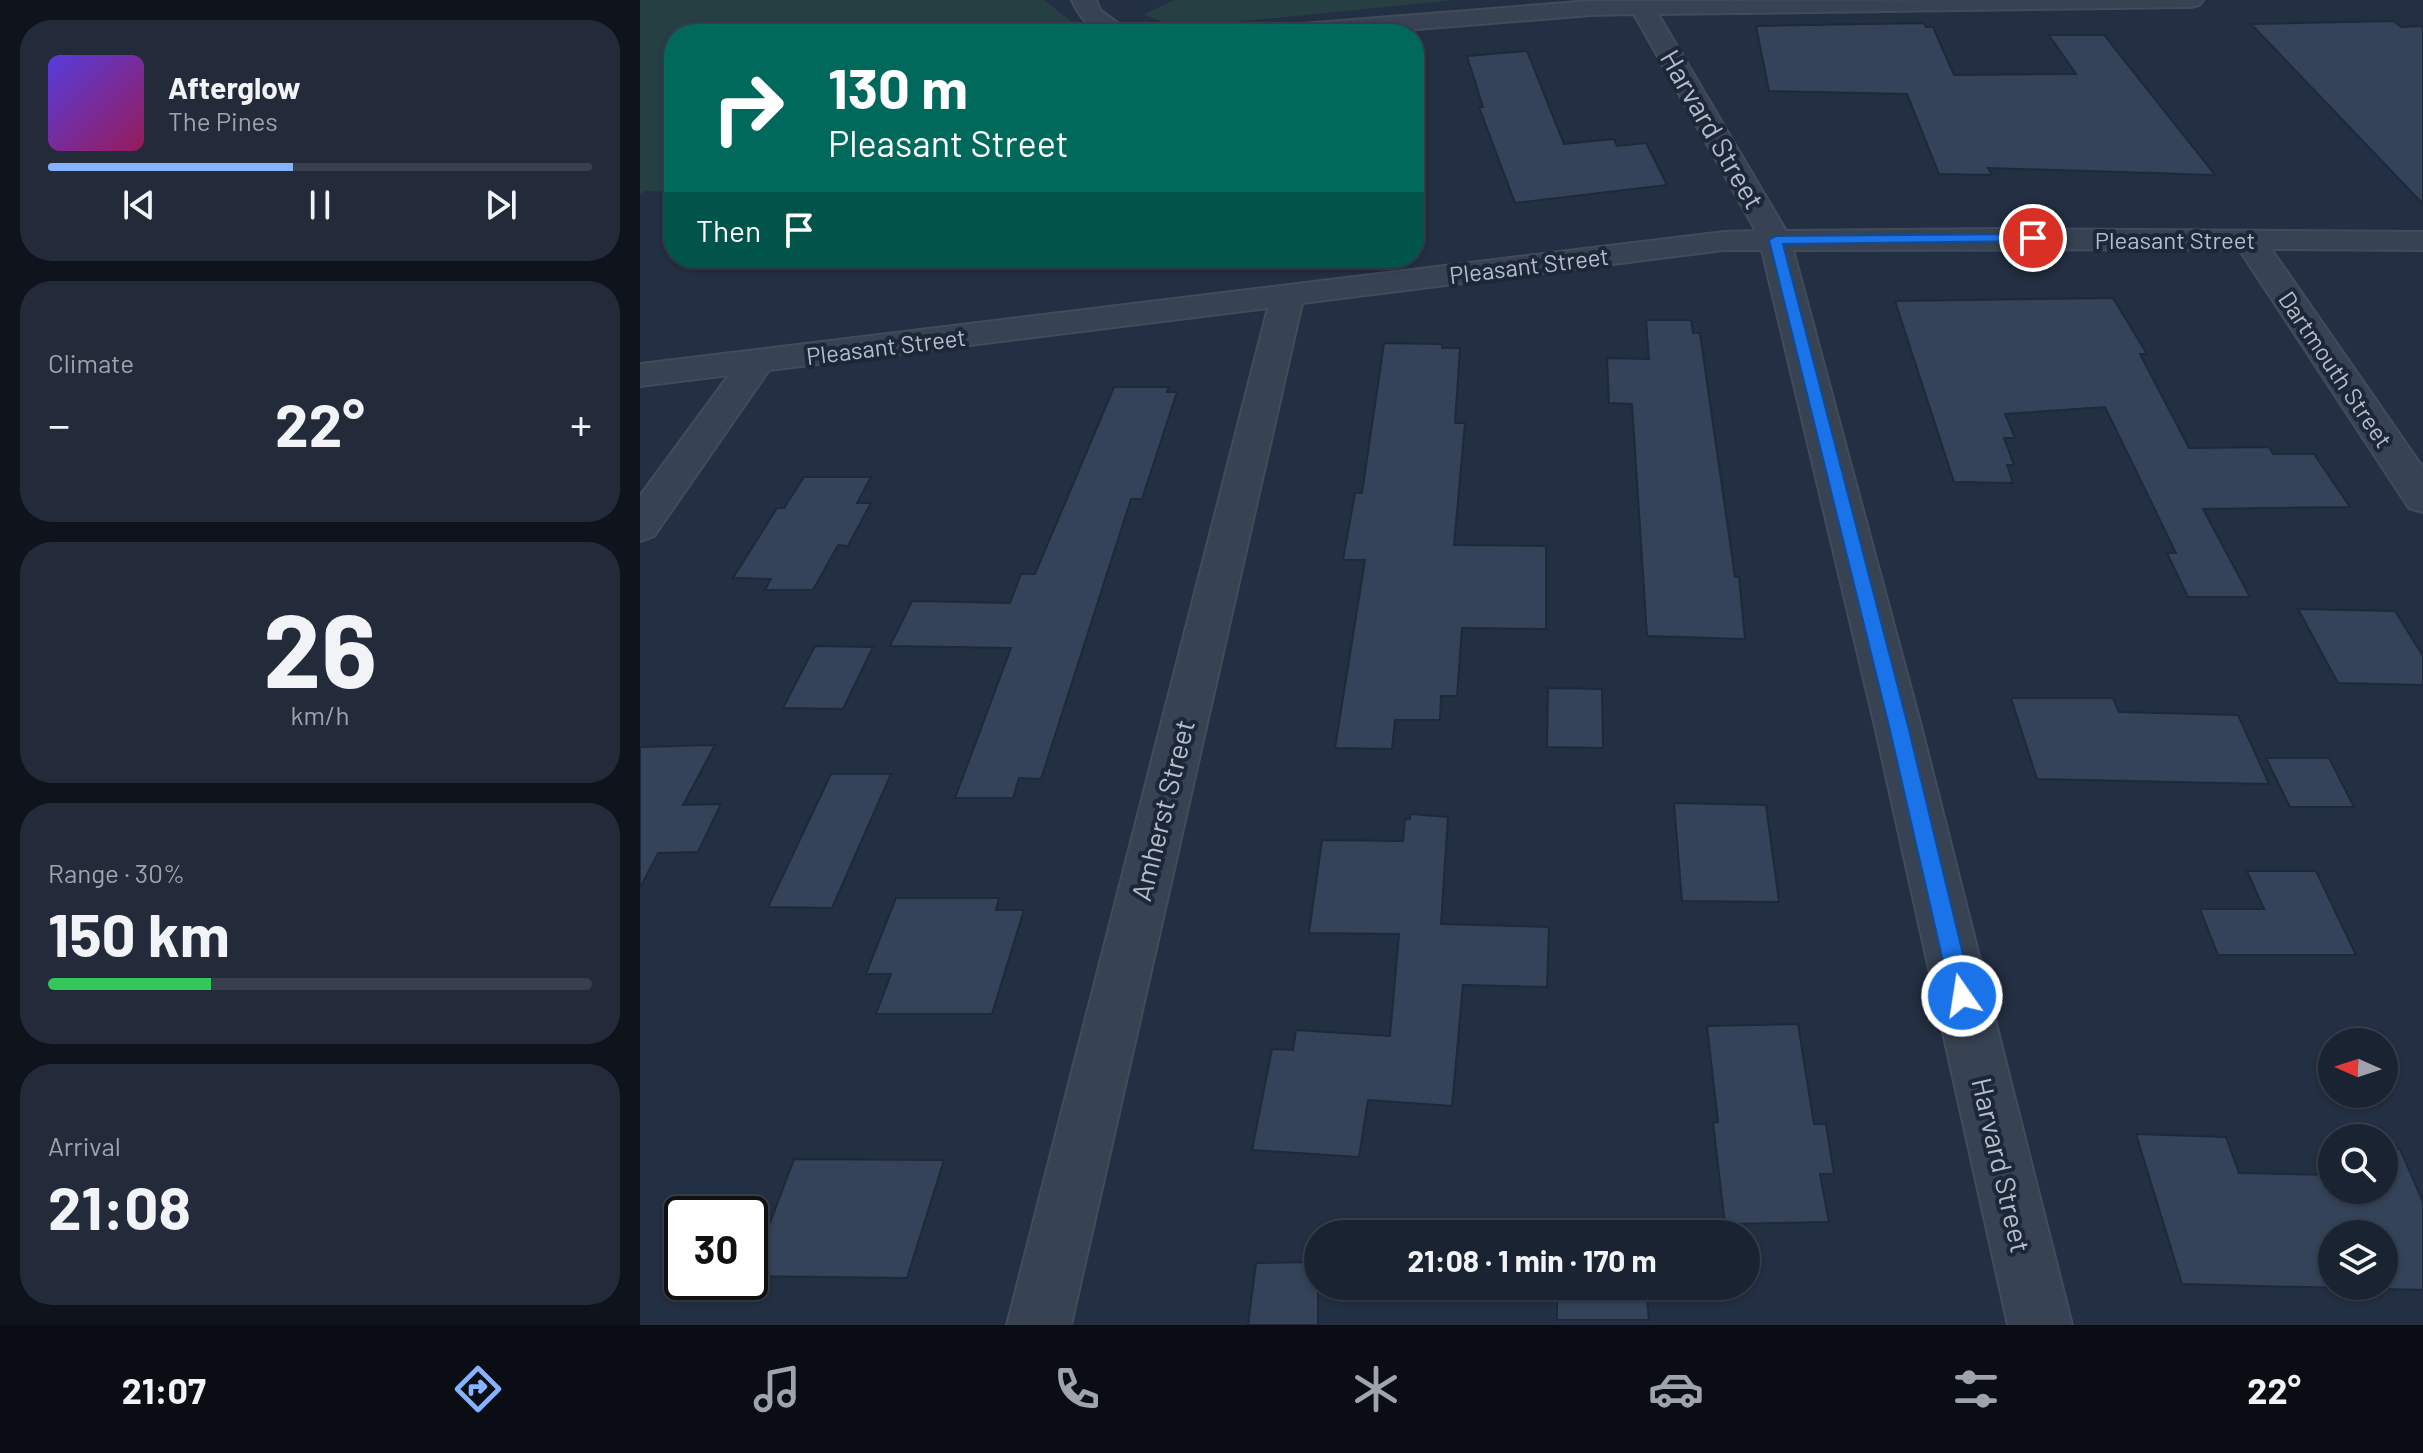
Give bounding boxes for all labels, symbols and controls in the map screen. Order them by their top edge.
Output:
street label: Harvard Street [1654,43,1772,215]
text: 130 m [828,53,968,120]
icon: right [696,56,800,160]
text: Afterglow [168,69,301,105]
text: The Pines [168,105,278,136]
text: Pleasant Street [828,121,1069,164]
icon: previous [117,183,161,227]
icon: pause [298,183,342,227]
icon: next [479,183,523,227]
pin [1999,204,2067,272]
icon: arrive [777,208,821,252]
text: Then [696,212,761,248]
icon: arrive [2011,216,2055,260]
street label: Pleasant Street [2095,225,2255,254]
street label: Pleasant Street [1448,241,1610,289]
street label: Dartmouth Street [2273,285,2399,453]
street label: Pleasant Street [805,322,967,370]
text: Climate [48,347,134,378]
text: 22° [275,387,365,459]
text: − [48,397,70,450]
text: + [570,397,592,450]
text: 26 [263,584,377,709]
text: km/h [291,699,349,730]
street label: Amherst Street [1123,716,1201,904]
text: Range · 30% [48,857,185,888]
text: 150 km [48,897,230,969]
position arrow [1920,954,2004,1038]
north arrow [2318,1028,2398,1108]
map controls [2318,1028,2398,1300]
street label: Harvard Street [1965,1074,2039,1256]
button: search [2318,1124,2398,1204]
text: Arrival [48,1130,121,1161]
text: 21:08 [48,1170,191,1242]
speed limit sign: 30 [664,1196,768,1300]
button: layers [2318,1220,2398,1300]
text: 21:08 · 1 min · 170 m [1408,1242,1656,1278]
icon: directions [450,1361,506,1417]
icon: music [749,1361,805,1417]
icon: phone [1049,1361,1105,1417]
icon: climate [1348,1361,1404,1417]
icon: car [1648,1361,1704,1417]
icon: filters [1948,1361,2004,1417]
text: 21:07 [122,1368,206,1411]
text: 22° [2247,1368,2301,1411]

